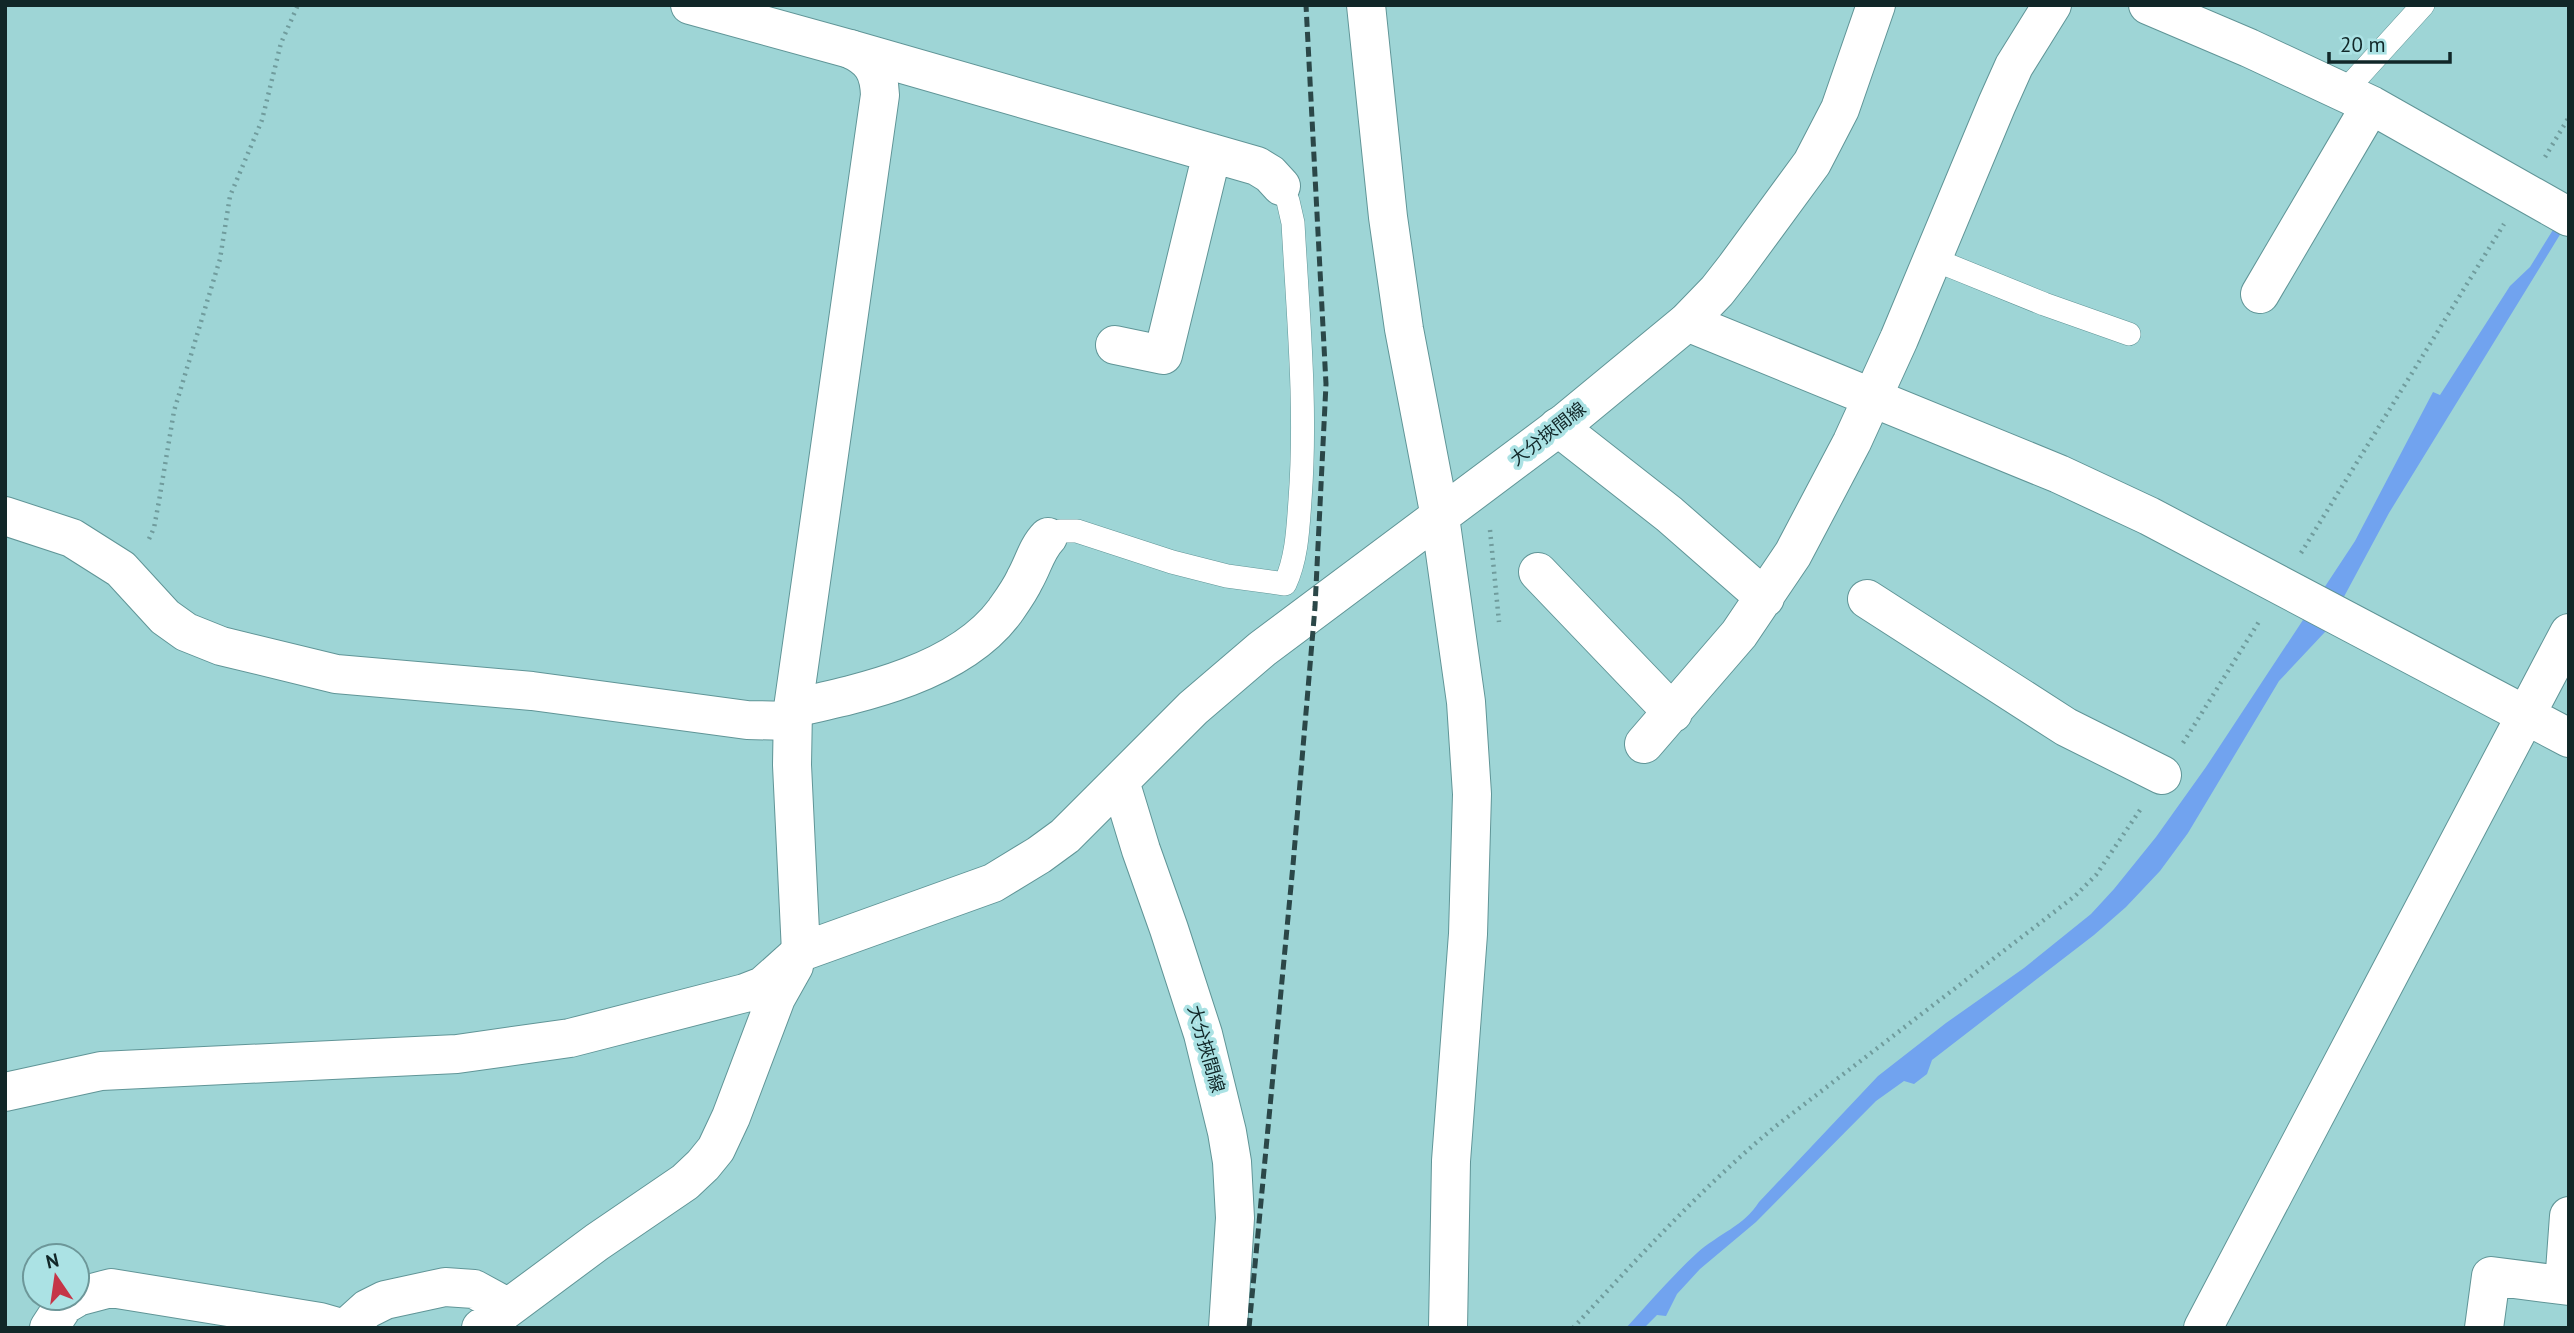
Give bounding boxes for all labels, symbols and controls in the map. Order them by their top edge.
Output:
scale bar [2329,21,2450,65]
text: 20 m [2340,31,2386,58]
street label: 大分挾間線 [1505,397,1590,470]
street label: 大分挾間線 [1183,1002,1230,1095]
north arrow [21,1242,91,1312]
text: N [43,1247,61,1274]

